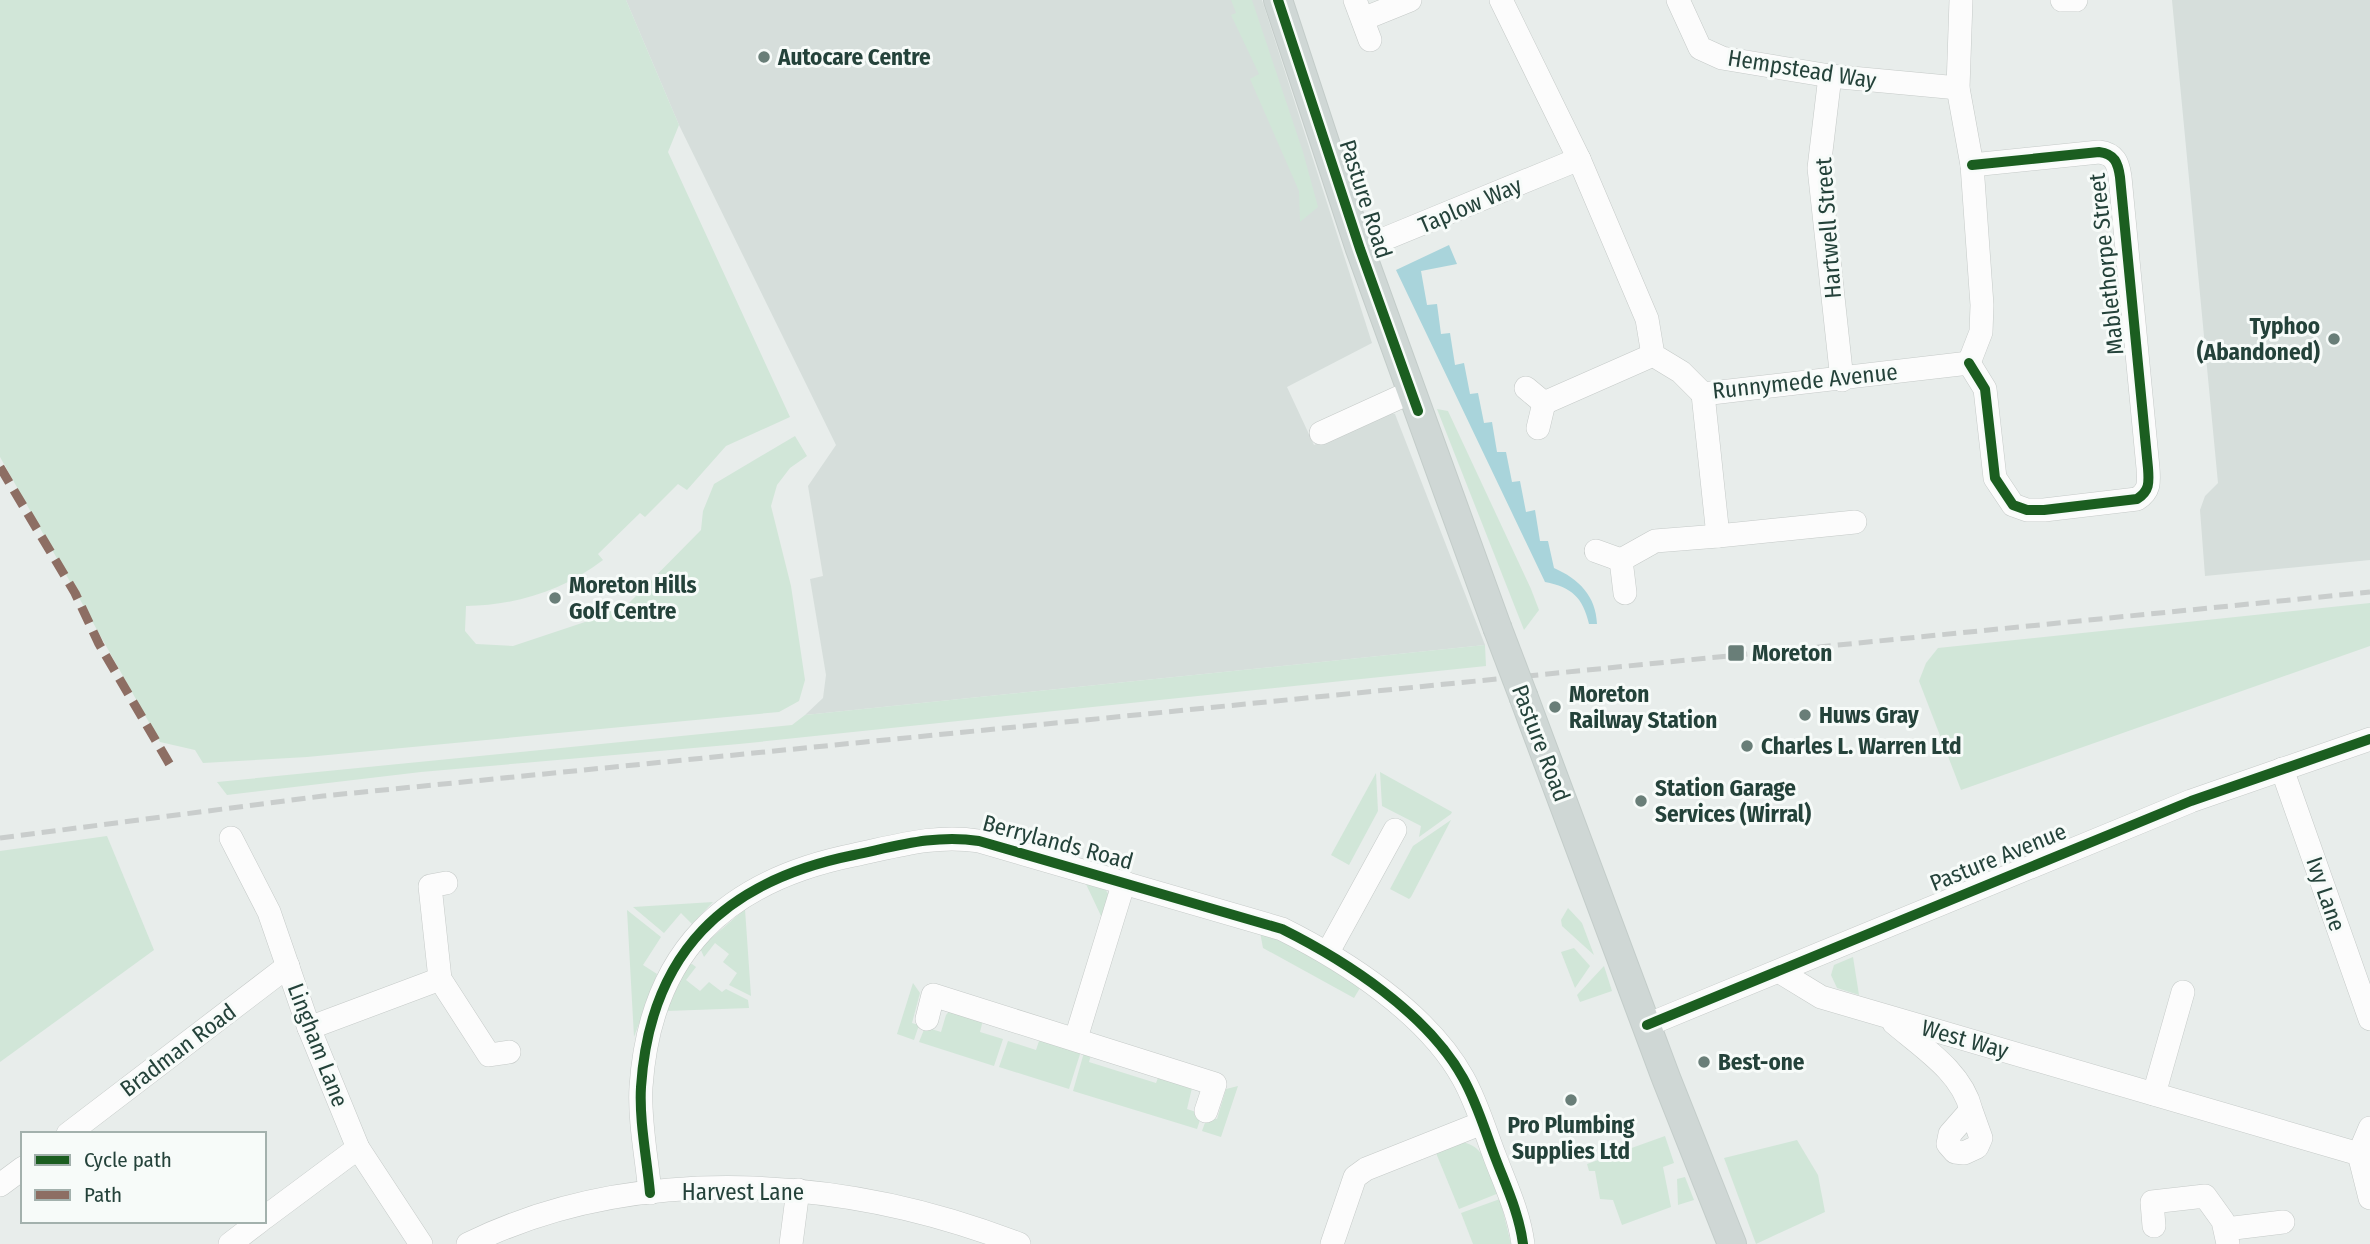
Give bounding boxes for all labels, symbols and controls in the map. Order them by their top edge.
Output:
place label: Autocare Centre [777,43,931,71]
street label: Hempstead Way [1726,43,1879,95]
marker: Autocare Centre [756,49,772,65]
street label: Pasture Road [1334,136,1398,262]
street label: Hartwell Street [1809,156,1847,299]
street label: Taplow Way [1414,170,1526,239]
street label: Mablethorpe Street [2082,171,2129,356]
place label: Typhoo (Abandoned) [2197,312,2320,366]
marker: Typhoo (Abandoned) [2326,331,2342,347]
street label: Runnymede Avenue [1711,357,1899,405]
place label: Moreton Hills Golf Centre [569,571,697,625]
marker: Moreton Hills Golf Centre [547,590,563,606]
place label: Moreton [1752,639,1832,667]
marker: Moreton [1726,643,1746,663]
street label: Pasture Road [1506,680,1576,806]
place label: Moreton Railway Station [1569,680,1717,734]
marker: Moreton Railway Station [1547,699,1563,715]
place label: Huws Gray [1819,701,1920,729]
marker: Huws Gray [1797,707,1813,723]
place label: Charles L. Warren Ltd [1761,732,1962,760]
marker: Charles L. Warren Ltd [1739,738,1755,754]
place label: Station Garage Services (Wirral) [1655,774,1811,828]
marker: Station Garage Services (Wirral) [1633,793,1649,809]
street label: Berrylands Road [980,808,1136,876]
street label: Pasture Avenue [1926,817,2070,897]
street label: Ivy Lane [2300,853,2352,935]
street label: Lingham Lane [282,979,354,1111]
street label: Bradman Road [115,997,241,1103]
street label: West Way [1918,1013,2012,1065]
place label: Best-one [1718,1048,1805,1076]
marker: Best-one [1696,1054,1712,1070]
marker: Pro Plumbing Supplies Ltd [1563,1092,1579,1108]
place label: Pro Plumbing Supplies Ltd [1508,1111,1635,1165]
legend [21,1132,266,1223]
text: Cycle path [84,1147,172,1173]
street label: Harvest Lane [682,1178,804,1206]
text: Path [84,1182,122,1208]

